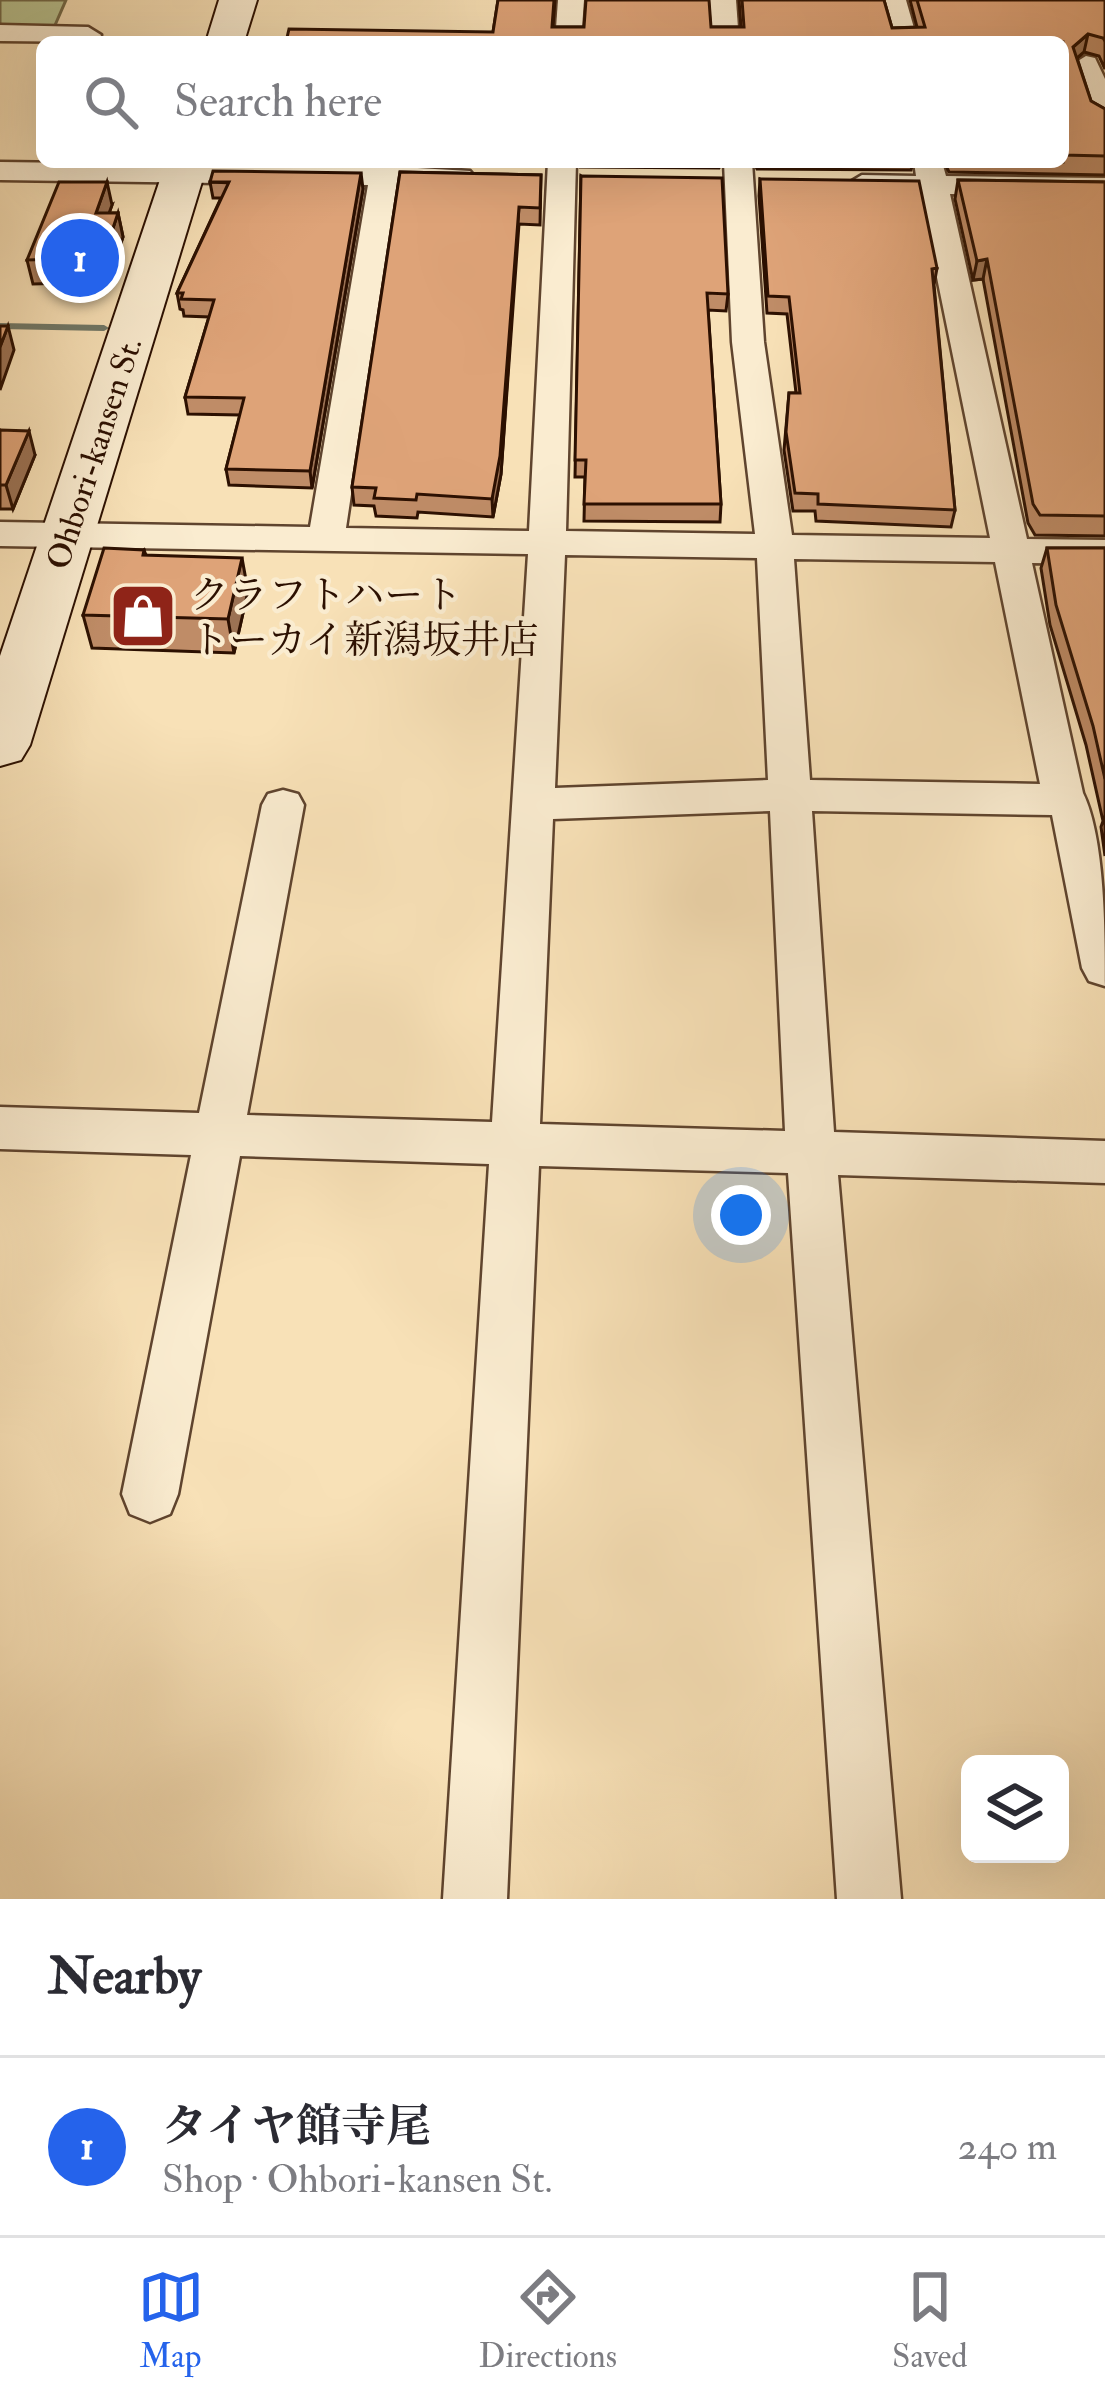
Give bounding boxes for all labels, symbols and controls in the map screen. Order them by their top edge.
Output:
search box [36,36,1069,168]
icon: search [78,69,144,135]
text: Search here [174,74,382,130]
pin: 1 [41,213,119,303]
street label: Ohbori-kansen St. [38,332,151,575]
place label: クラフトハート トーカイ新潟坂井店 [190,571,539,665]
shop icon: クラフトハート トーカイ新潟坂井店 [108,581,178,651]
your location [711,1185,771,1245]
map controls [961,1755,1069,1863]
button: layers [961,1755,1069,1863]
text: Nearby [48,1945,201,2009]
text: タイヤ館寺尾 [162,2099,431,2155]
text: 1 [80,2122,94,2171]
text: 240 m [958,2122,1057,2171]
text: Shop · Ohbori-kansen St. [162,2155,552,2204]
tab: Map [138,2264,204,2377]
tab: Directions [479,2264,617,2377]
tab: Saved [892,2264,967,2377]

